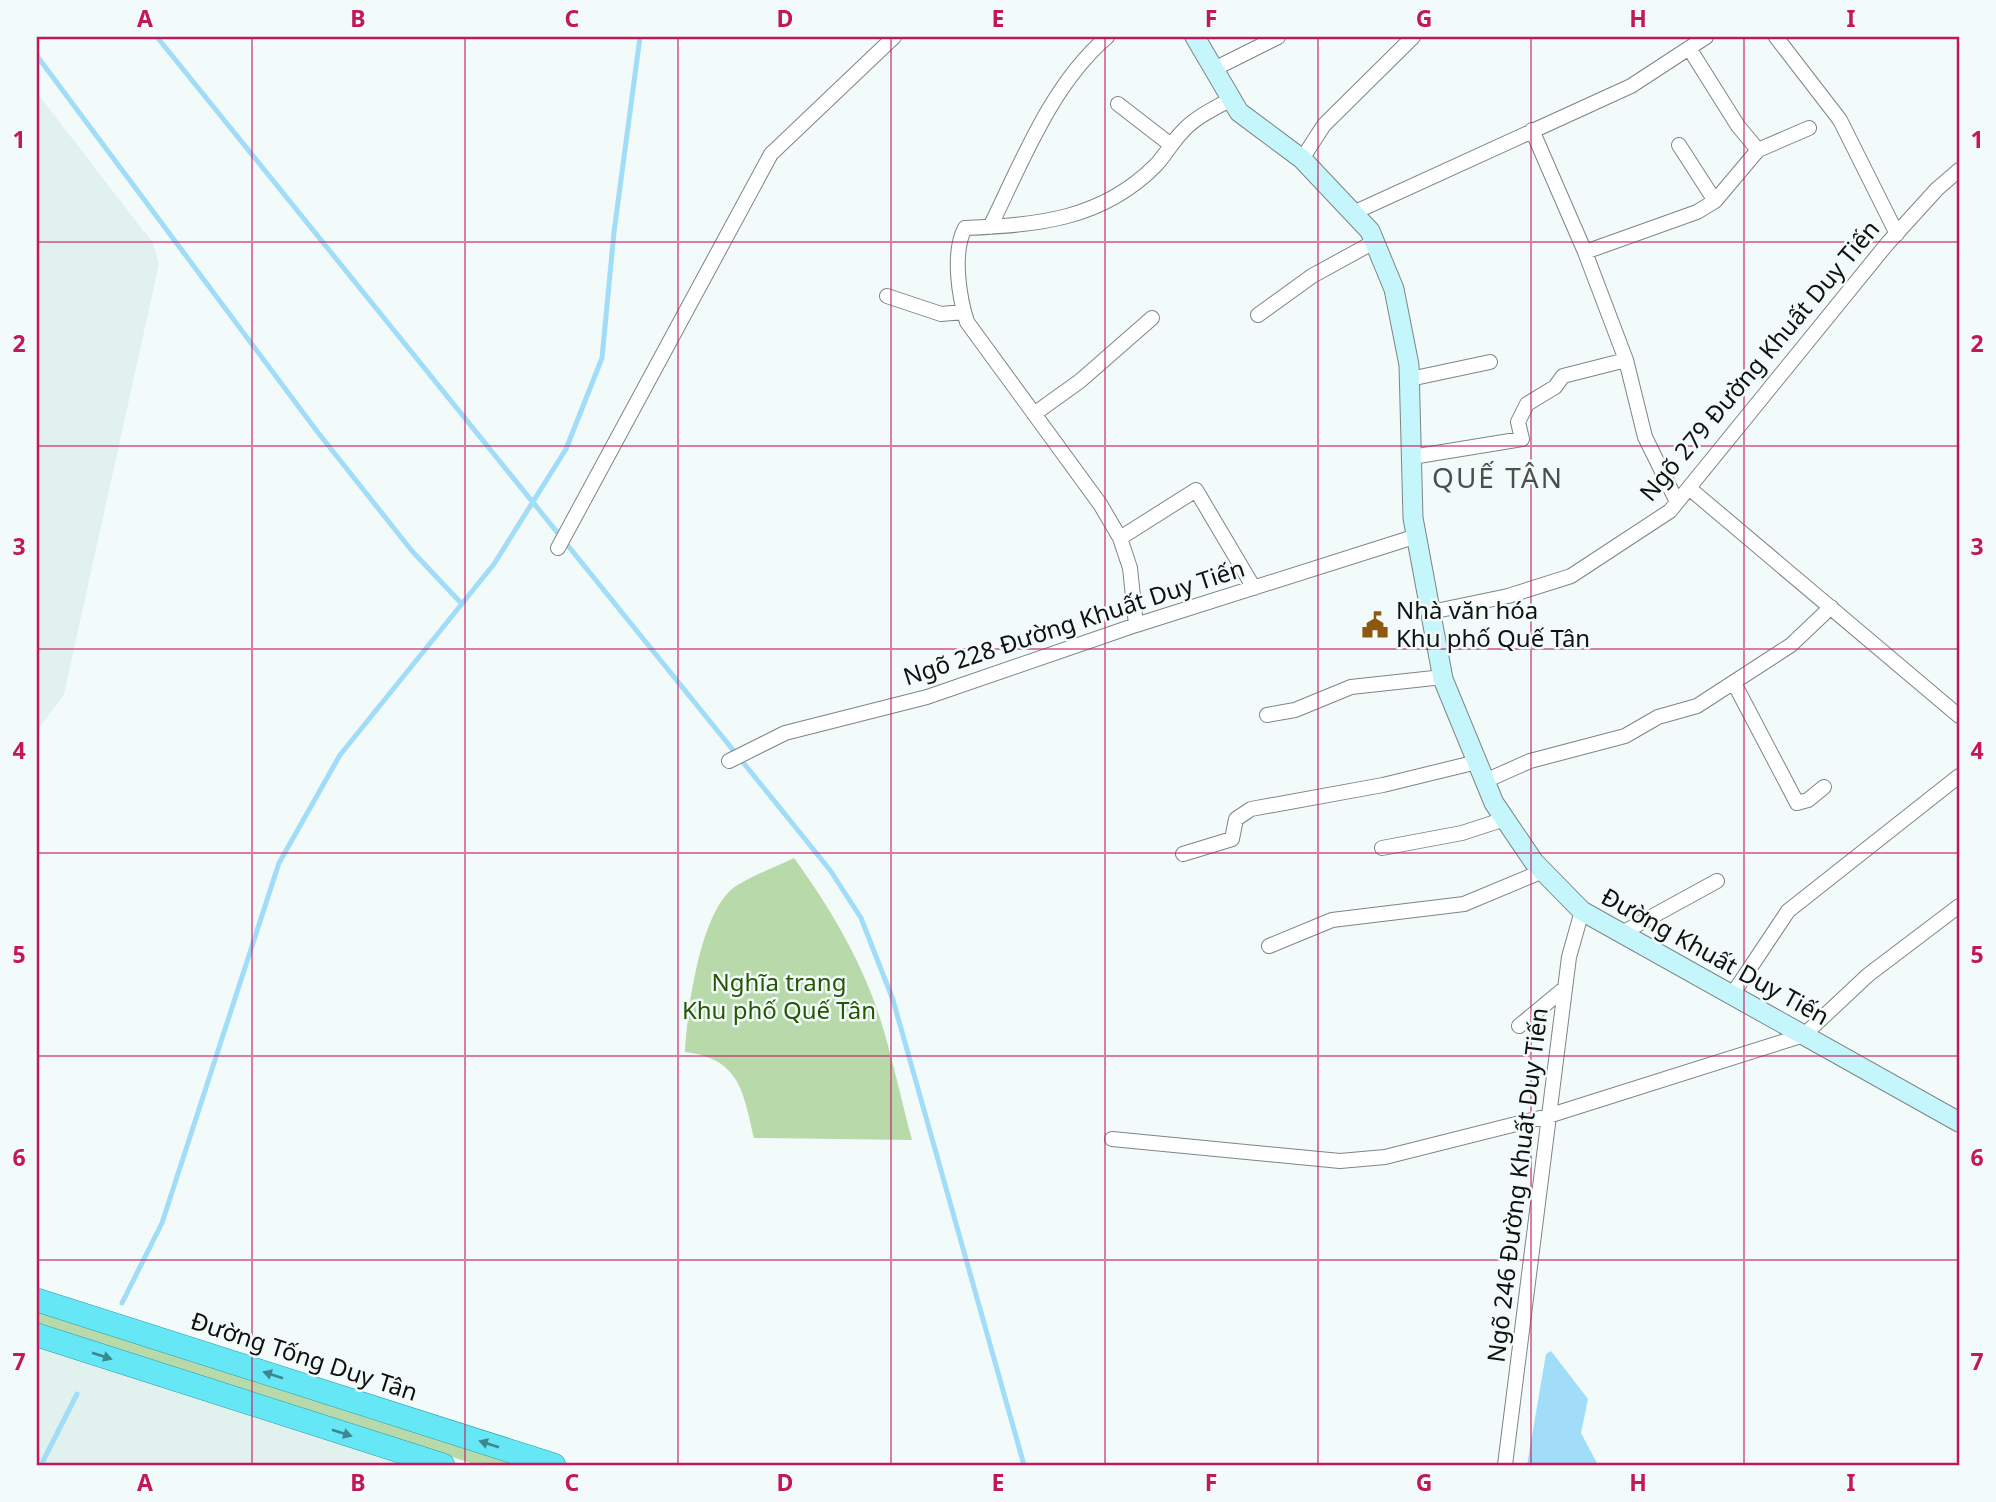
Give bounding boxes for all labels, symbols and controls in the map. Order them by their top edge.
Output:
text: A [137,2,153,34]
text: B [350,2,366,34]
text: C [565,2,580,34]
text: D [777,2,793,34]
text: E [992,2,1004,34]
text: F [1205,2,1217,34]
text: G [1416,2,1432,34]
text: H [1629,2,1647,34]
text: I [1847,2,1856,34]
text: 1 [12,123,26,155]
text: 1 [1970,123,1984,155]
street label: Ngõ 279 Đường Khuất Duy Tiến [1631,213,1886,507]
text: 2 [12,327,26,359]
text: 2 [1970,327,1984,359]
district label: QUẾ TÂN [1432,458,1564,496]
text: 3 [12,530,26,562]
text: 3 [1970,530,1984,562]
street label: Ngõ 228 Đường Khuất Duy Tiến [899,551,1248,692]
place label: Nhà văn hóa Khu phố Quế Tân [1396,593,1590,654]
public building icon: Nhà văn hóa Khu phố Quế Tân [1360,610,1390,640]
text: 4 [12,734,26,766]
text: 4 [1970,734,1984,766]
street label: Đường Khuất Duy Tiến [1596,879,1836,1032]
text: 5 [12,938,26,970]
text: 5 [1970,938,1984,970]
park label: Nghĩa trang Khu phố Quế Tân [682,965,876,1026]
street label: Ngõ 246 Đường Khuất Duy Tiến [1478,1006,1555,1364]
text: 6 [12,1141,26,1173]
text: 6 [1970,1141,1984,1173]
street label: Đường Tống Duy Tân [187,1303,422,1408]
text: 7 [12,1345,26,1377]
text: 7 [1970,1345,1984,1377]
one-way arrow [91,1351,112,1361]
one-way arrow [262,1369,283,1380]
one-way arrow [331,1428,352,1439]
one-way arrow [478,1439,499,1449]
text: A [137,1466,153,1498]
text: B [350,1466,366,1498]
text: C [565,1466,580,1498]
text: D [777,1466,793,1498]
text: E [992,1466,1004,1498]
text: F [1205,1466,1217,1498]
text: G [1416,1466,1432,1498]
text: H [1629,1466,1647,1498]
text: I [1847,1466,1856,1498]

